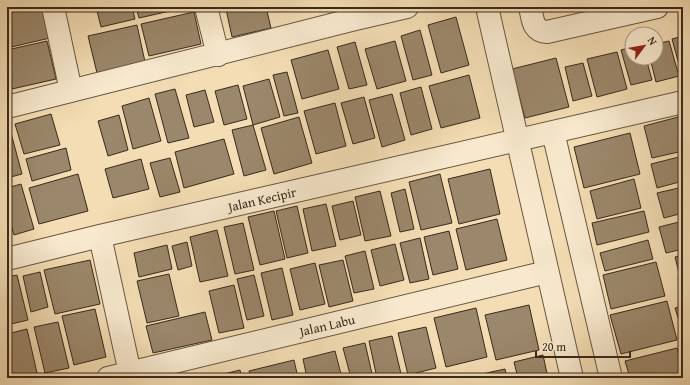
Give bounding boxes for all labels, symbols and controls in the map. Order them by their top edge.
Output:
north arrow [624,26,664,66]
text: N [644,33,662,49]
street label: Jalan Kecipir [224,182,299,217]
street label: Jalan Labu [296,310,357,342]
scale bar [536,333,630,359]
text: 20 m [542,338,566,355]

